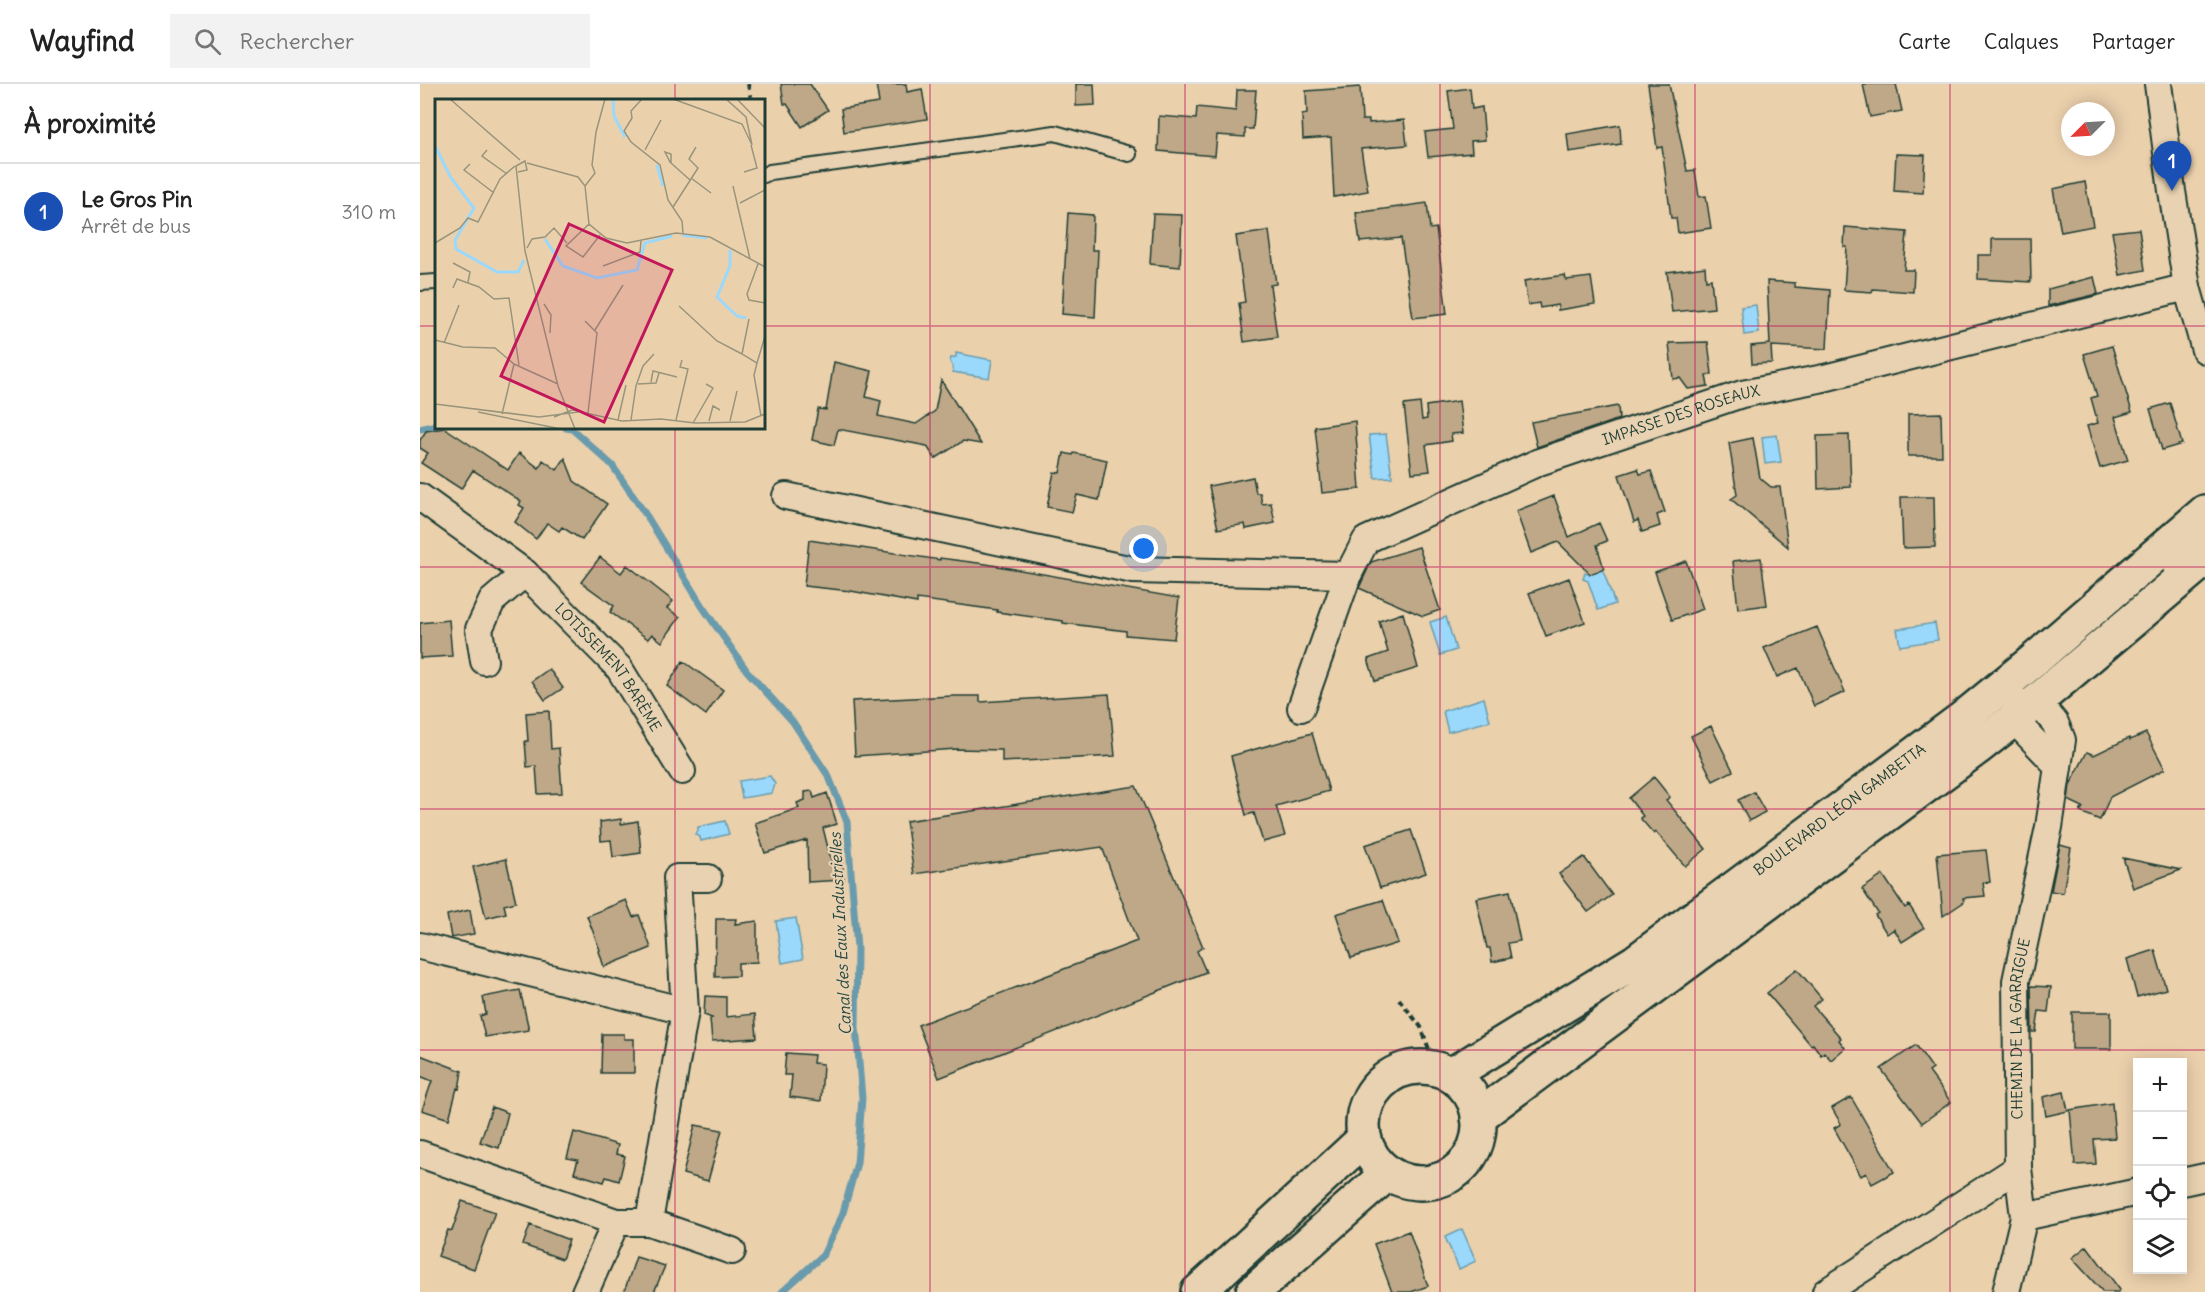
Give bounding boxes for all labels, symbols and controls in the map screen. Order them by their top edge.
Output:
search box [170,14,590,68]
text: Wayfind [30,23,134,59]
icon: search [191,25,224,58]
text: Rechercher [239,27,354,55]
text: Carte [1898,28,1951,55]
text: Calques [1984,28,2059,55]
text: Partager [2092,28,2175,55]
inset map [435,99,765,429]
north arrow [2061,102,2115,156]
text: À proximité [24,107,156,140]
pin: 1 [2152,141,2192,191]
text: Le Gros Pin [81,185,193,213]
text: 1 [40,199,47,224]
text: 310 m [341,199,396,224]
text: Arrêt de bus [81,213,191,238]
street label: IMPASSE DES ROSEAUX [1600,381,1762,449]
your location [1129,534,1158,563]
street label: LOTISSEMENT BARÈME [551,599,666,735]
street label: BOULEVARD LÉON GAMBETTA [1750,739,1929,879]
water label: Canal des Eaux Industrielles [825,831,855,1036]
street label: CHEMIN DE LA GARRIGUE [2006,936,2034,1120]
map controls [2133,1058,2187,1274]
button: + [2133,1058,2187,1112]
button: − [2133,1112,2187,1166]
button: locate [2133,1166,2187,1220]
button: layers [2133,1220,2187,1274]

